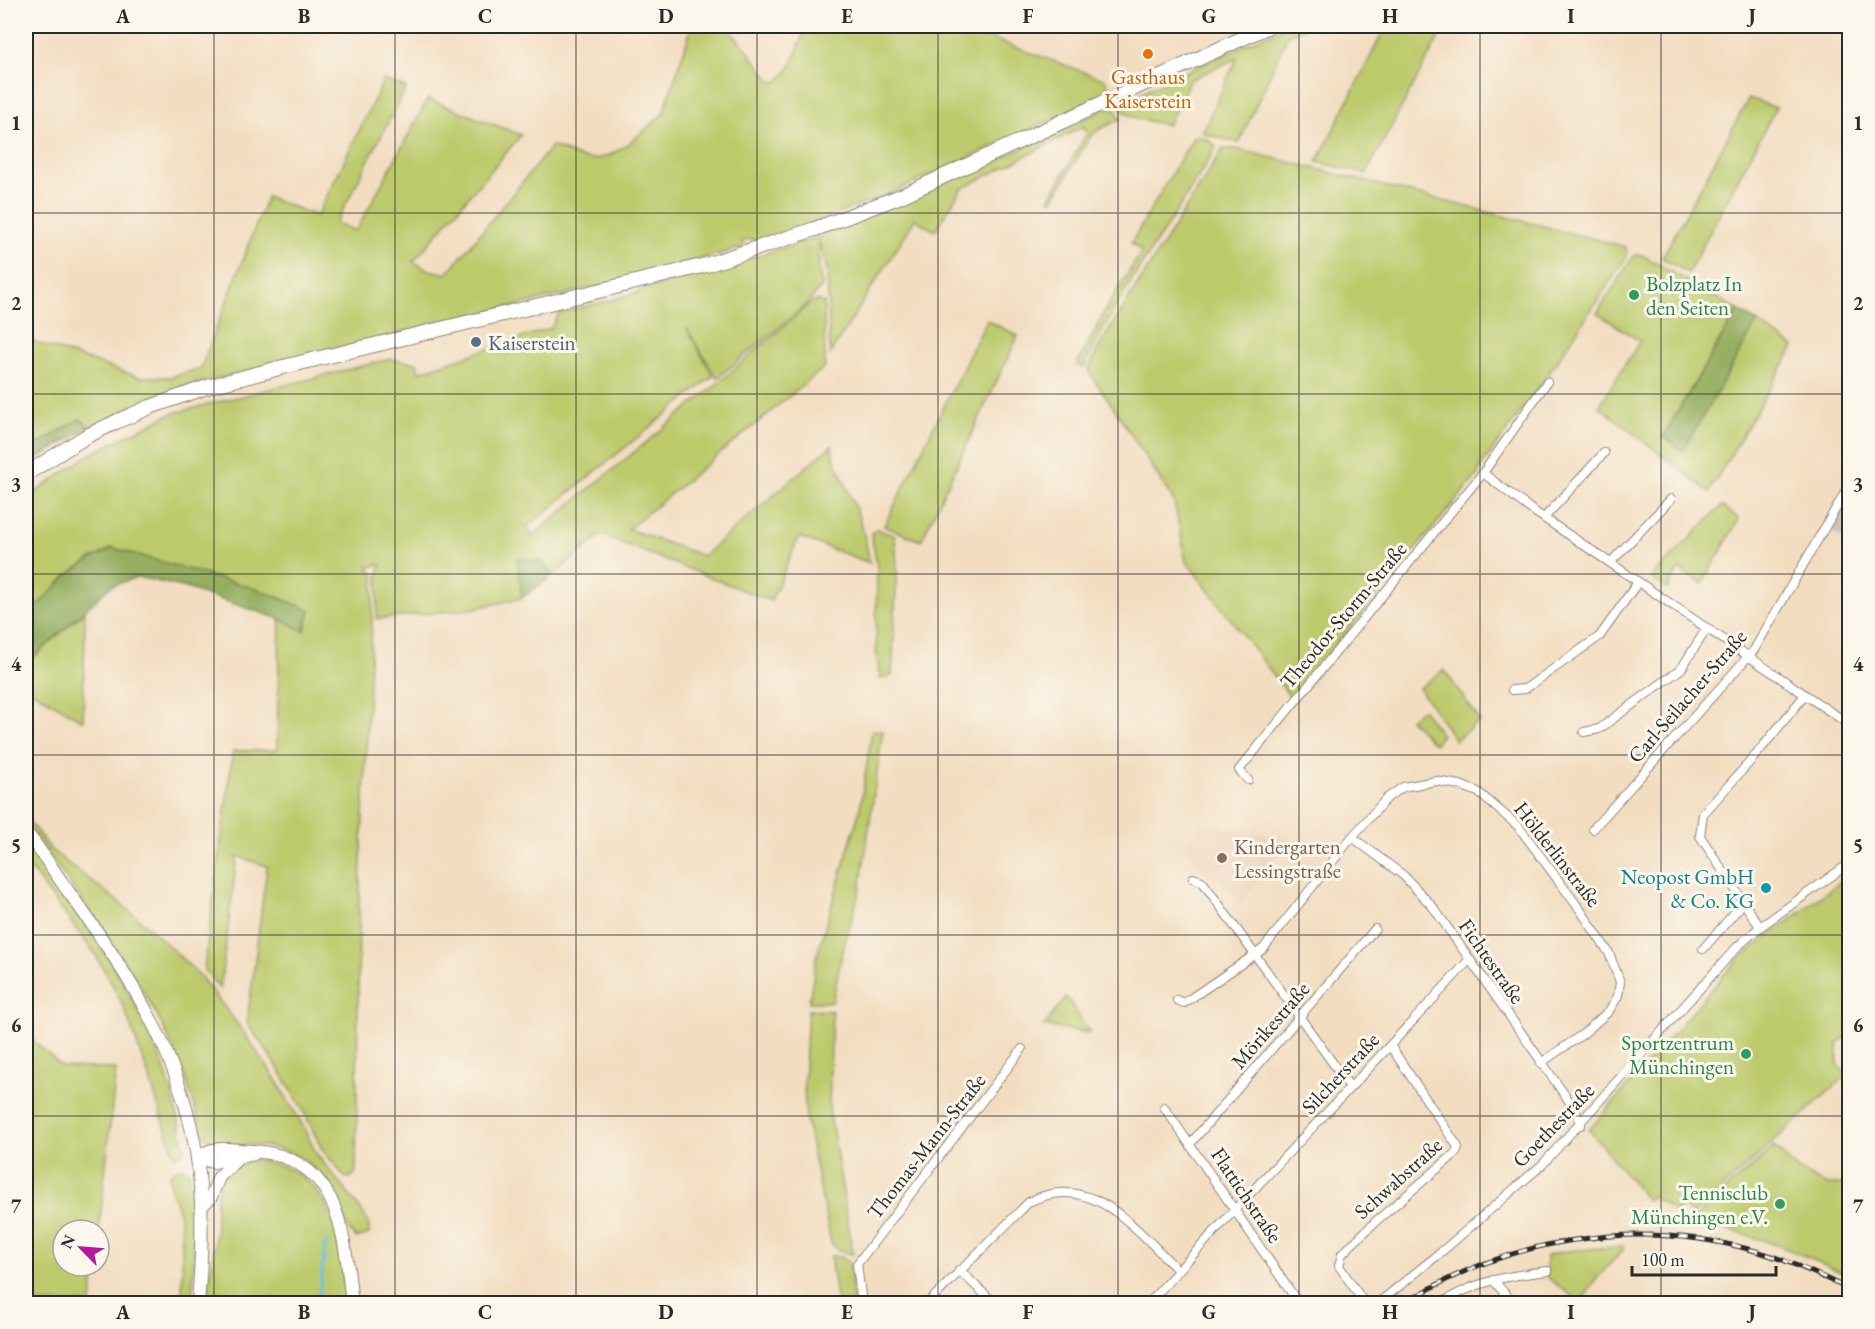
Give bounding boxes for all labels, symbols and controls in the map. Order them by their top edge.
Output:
text: A [115,3,131,29]
text: B [298,3,310,29]
text: C [478,3,492,29]
text: D [658,3,674,29]
text: E [841,3,853,29]
text: F [1023,3,1034,29]
text: G [1202,3,1216,29]
text: H [1382,3,1398,29]
text: I [1567,3,1575,29]
text: J [1746,3,1756,29]
marker: Gasthaus Kaiserstein [1141,47,1155,61]
place label: Gasthaus Kaiserstein [1104,63,1192,114]
text: 1 [11,110,21,136]
text: 1 [1853,110,1863,136]
place label: Bolzplatz In den Seiten [1646,270,1742,321]
marker: Bolzplatz In den Seiten [1627,288,1641,302]
text: 2 [11,290,22,316]
text: 2 [1853,290,1864,316]
place label: Kaiserstein [488,329,576,356]
marker: Kaiserstein [469,335,483,349]
text: 3 [11,471,21,497]
text: 3 [1853,471,1863,497]
street label: Theodor-Storm-Straße [1274,536,1412,694]
street label: Carl-Seilacher-Straße [1622,624,1752,768]
text: 4 [11,651,22,677]
text: 4 [1853,651,1864,677]
street label: Hölderlinstraße [1508,796,1608,912]
text: 5 [11,832,21,858]
text: 5 [1853,832,1863,858]
place label: Kindergarten Lessingstraße [1234,833,1341,884]
marker: Kindergarten Lessingstraße [1215,851,1229,865]
place label: Neopost GmbH & Co. KG [1621,863,1754,914]
marker: Neopost GmbH & Co. KG [1759,881,1773,895]
street label: Fichtestraße [1453,913,1531,1009]
street label: Mörikestraße [1225,976,1315,1074]
text: 6 [11,1012,22,1038]
text: 6 [1853,1012,1864,1038]
street label: Silcherstraße [1295,1026,1385,1120]
place label: Sportzentrum Münchingen [1621,1029,1734,1080]
marker: Sportzentrum Münchingen [1739,1047,1753,1061]
street label: Thomas-Mann-Straße [861,1068,991,1224]
street label: Goethestraße [1506,1077,1600,1173]
street label: Schwabstraße [1348,1131,1448,1225]
street label: Flattichstraße [1205,1142,1289,1248]
place label: Tennisclub Münchingen e.V. [1631,1179,1768,1230]
text: 7 [11,1193,22,1219]
text: 7 [1853,1193,1864,1219]
marker: Tennisclub Münchingen e.V. [1773,1197,1787,1211]
north arrow [51,1218,111,1278]
text: N [56,1232,80,1252]
scale bar [1632,1239,1776,1277]
text: 100 m [1641,1248,1685,1271]
text: A [115,1299,131,1325]
text: B [298,1299,310,1325]
text: C [478,1299,492,1325]
text: D [658,1299,674,1325]
text: E [841,1299,853,1325]
text: F [1023,1299,1034,1325]
text: G [1202,1299,1216,1325]
text: H [1382,1299,1398,1325]
text: I [1567,1299,1575,1325]
text: J [1746,1299,1756,1325]

